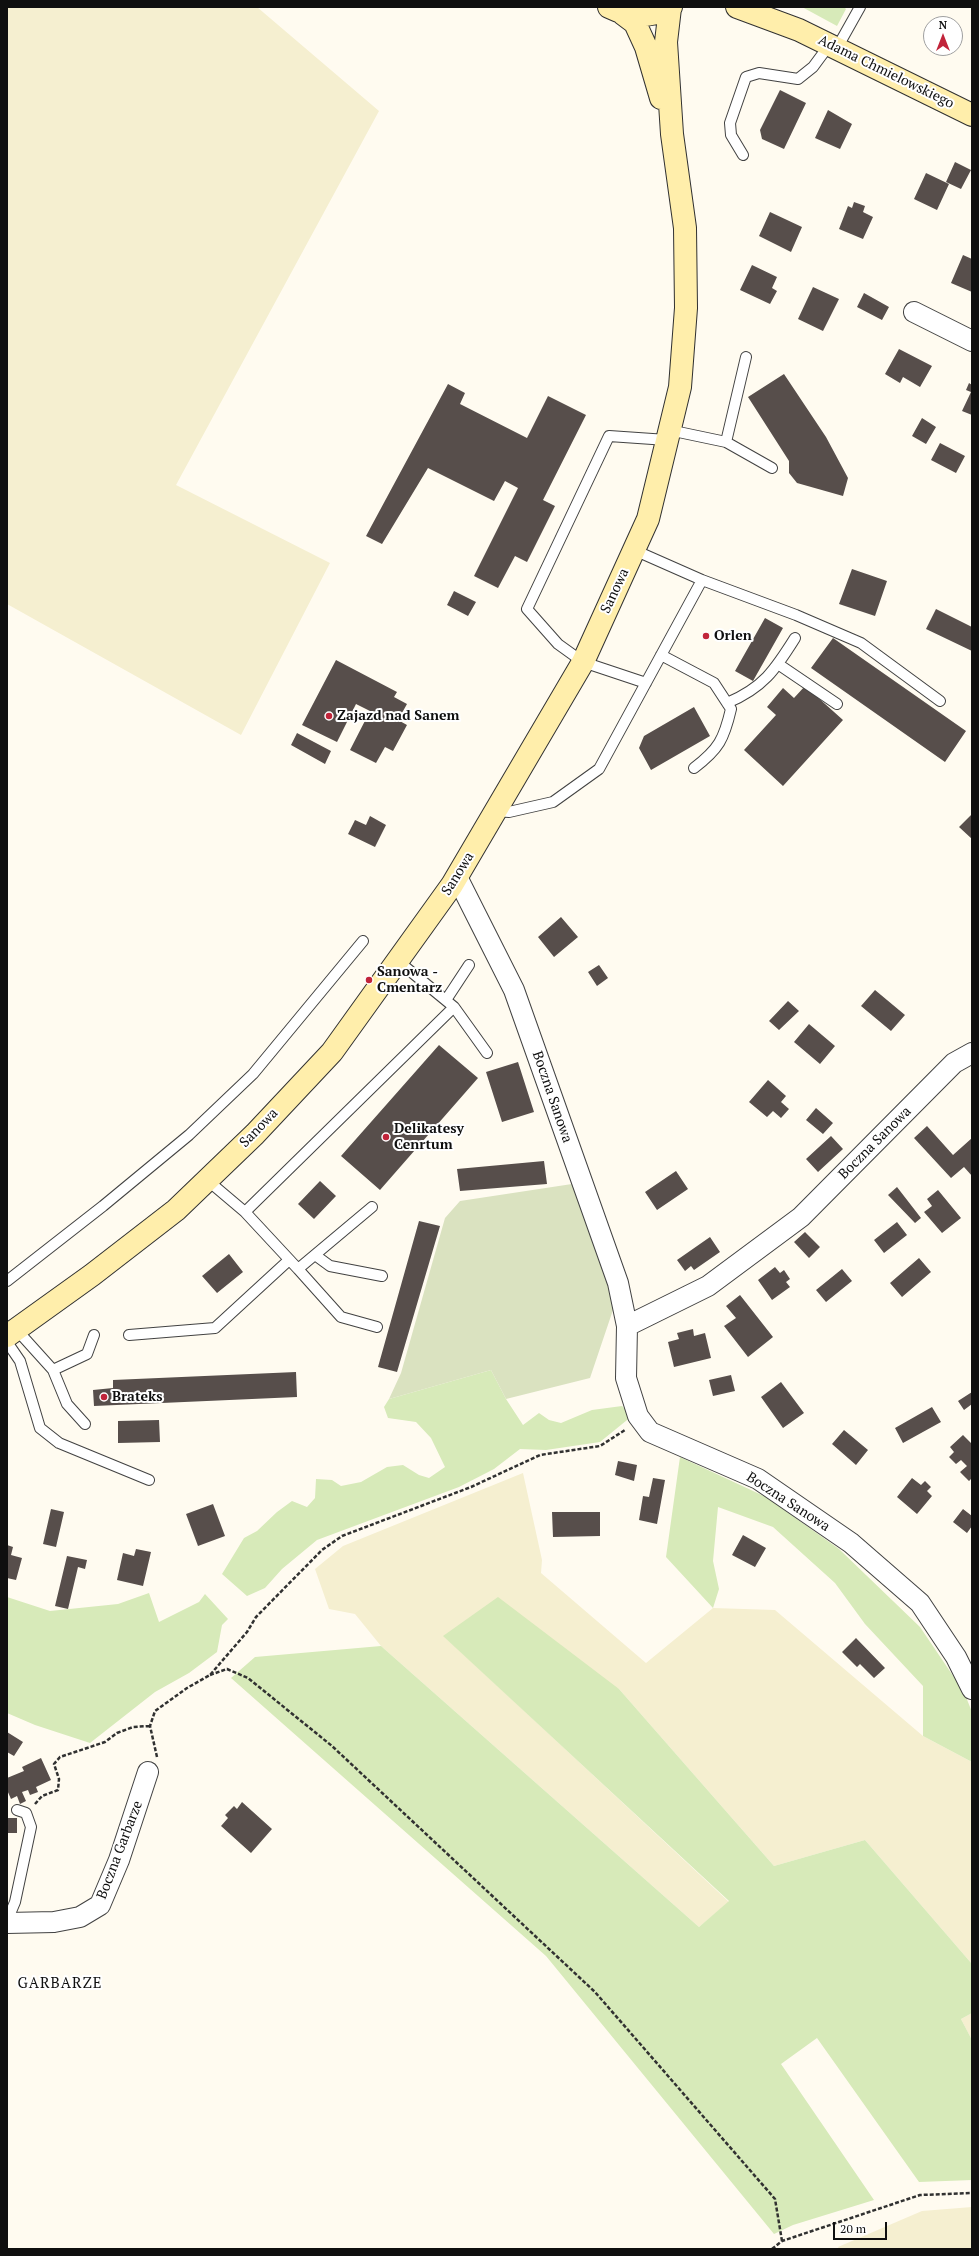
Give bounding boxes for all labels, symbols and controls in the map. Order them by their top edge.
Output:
north arrow [923,16,963,56]
text: N [939,18,947,32]
street label: Adama Chmielowskiego [815,32,957,112]
street label: Sanowa [597,566,633,616]
place label: Orlen [714,628,752,644]
marker: Orlen [701,631,711,641]
place label: Zajazd nad Sanem [337,708,459,724]
marker: Zajazd nad Sanem [324,711,334,721]
street label: Sanowa [438,849,478,899]
place label: Sanowa - Cmentarz [377,964,442,996]
marker: Sanowa - Cmentarz [364,975,374,985]
street label: Boczna Sanowa [528,1049,576,1145]
street label: Boczna Sanowa [835,1103,915,1183]
street label: Sanowa [236,1105,282,1151]
place label: Delikatesy Cenrtum [394,1121,464,1154]
marker: Delikatesy Cenrtum [381,1132,391,1142]
place label: Brateks [112,1389,163,1405]
marker: Brateks [99,1392,109,1402]
street label: Boczna Sanowa [743,1469,833,1535]
street label: Boczna Garbarze [94,1798,146,1902]
district label: GARBARZE [17,1975,103,1993]
scale bar [835,2214,889,2240]
text: 20 m [840,2221,866,2236]

